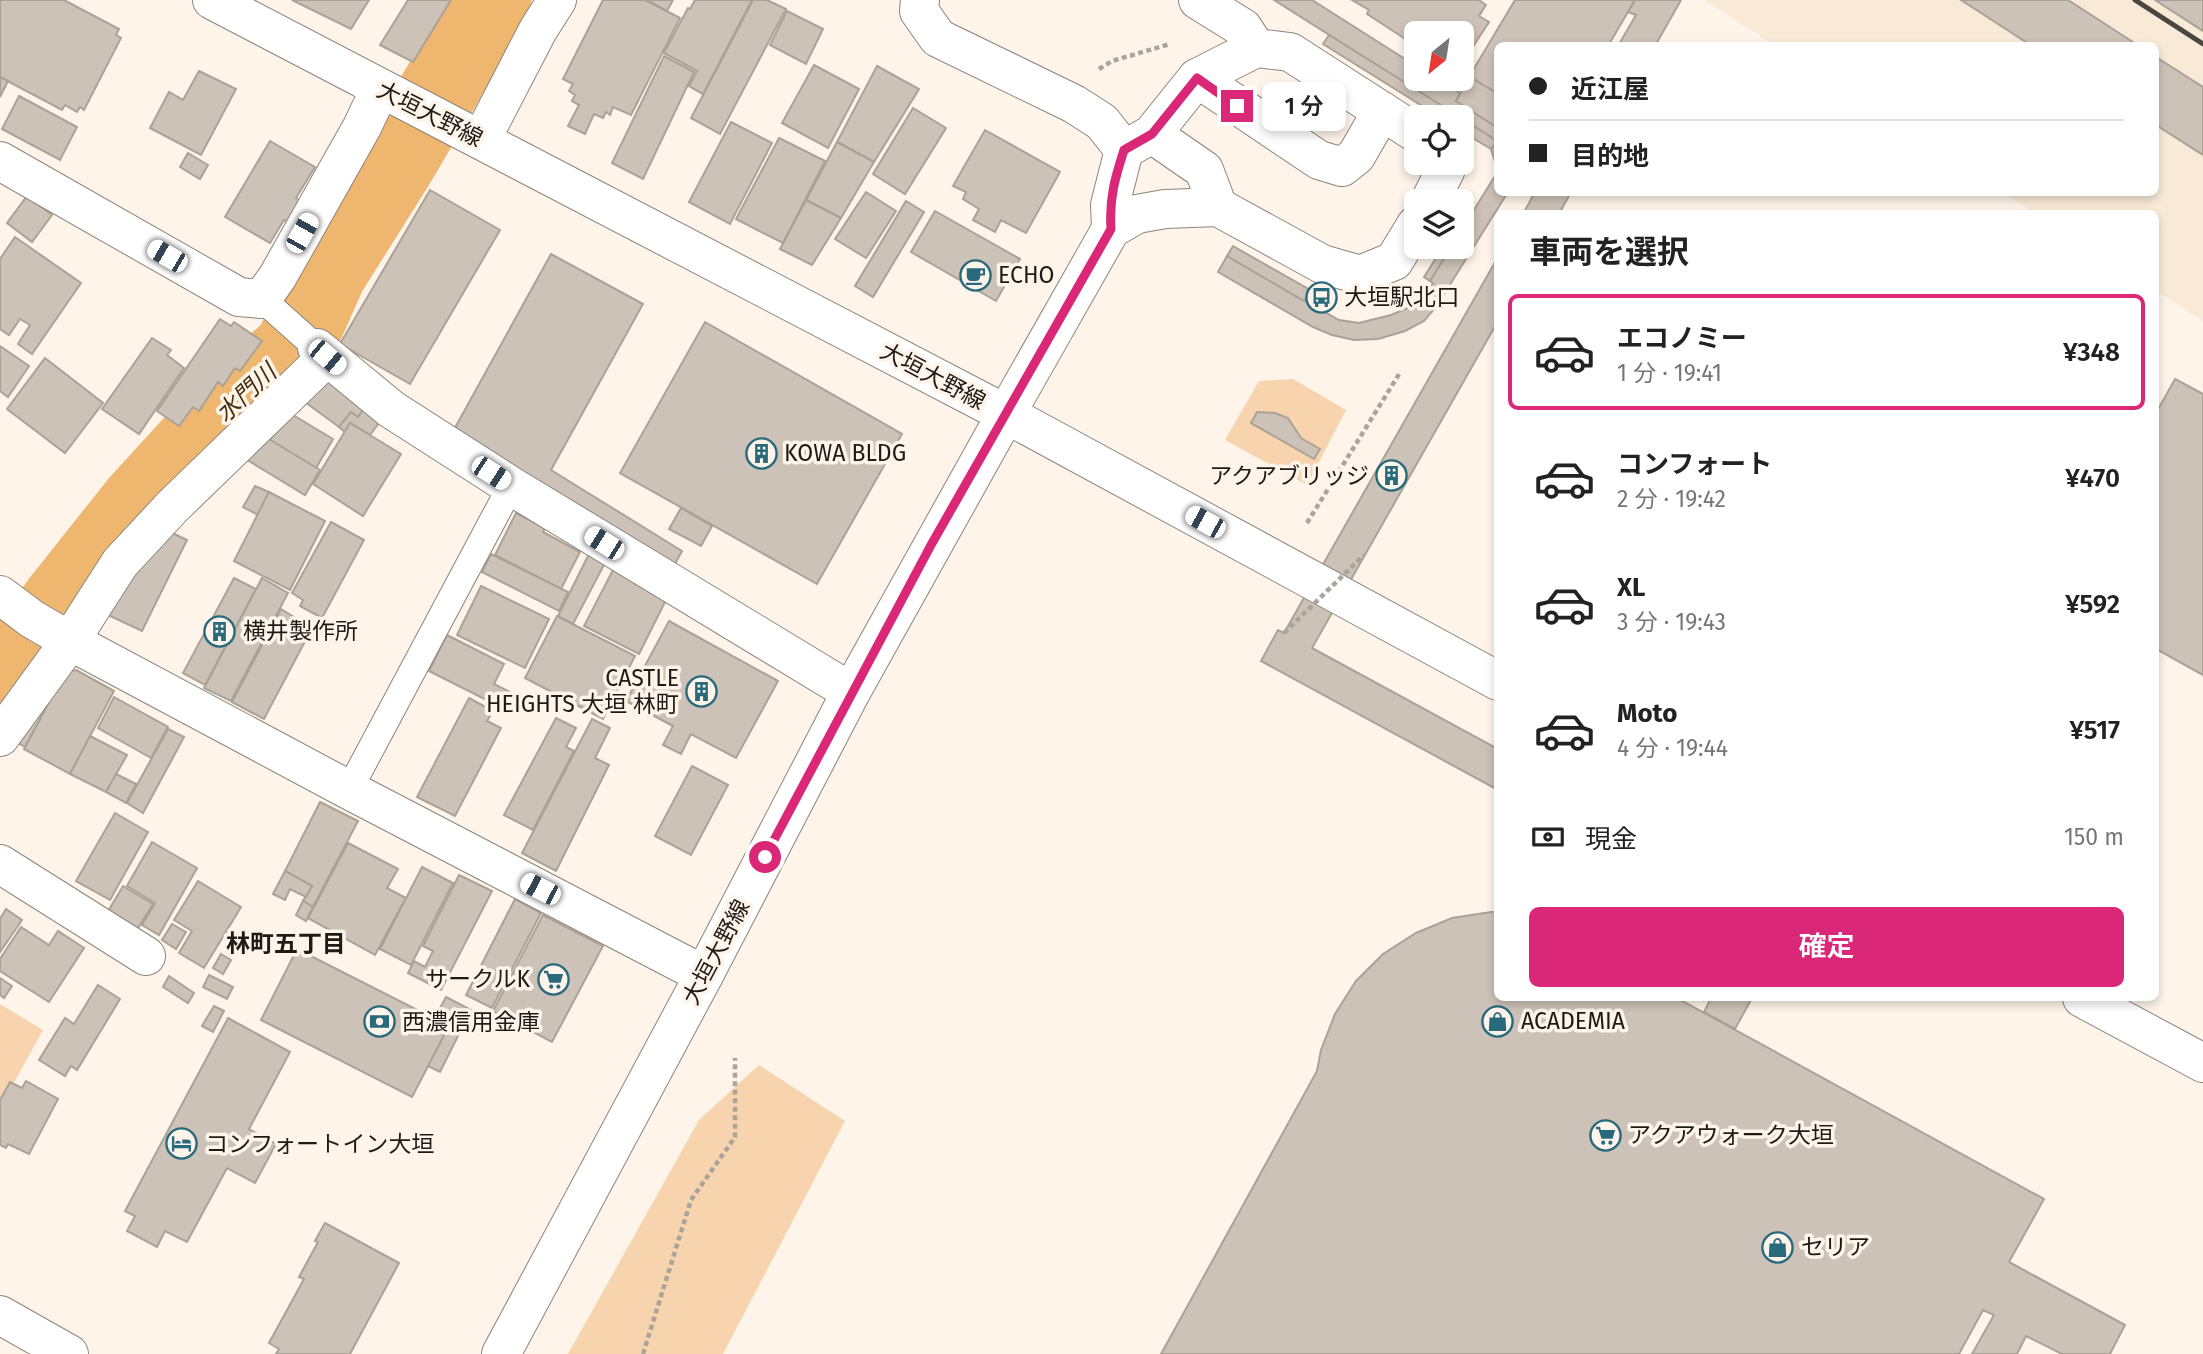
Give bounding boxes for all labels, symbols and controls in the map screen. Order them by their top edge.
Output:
north arrow [1404,21,1474,91]
map controls [1404,21,1474,259]
text: 近江屋 [1571,74,1649,105]
street label: 大垣大野線 [372,75,488,153]
callout: 1 分 [1262,82,1346,130]
route end [1221,90,1253,122]
text: 1 分 [1284,92,1324,120]
button: locate [1404,105,1474,175]
text: 目的地 [1571,141,1649,172]
button: layers [1404,189,1474,259]
car [283,210,322,256]
text: 車両を選択 [1529,233,1689,271]
car [144,236,191,276]
cafe icon: ECHO [958,258,992,292]
place label: ECHO [998,261,1054,289]
bus stop icon: 大垣駅北口 [1304,280,1338,314]
place label: 大垣駅北口 [1344,283,1459,311]
icon: car [1533,321,1596,384]
text: エコノミー [1617,323,1747,354]
car [305,335,350,379]
street label: 大垣大野線 [876,337,990,415]
text: ¥348 [2063,337,2120,368]
water label: 水門川 [210,356,284,428]
text: 1 分 · 19:41 [1617,359,1722,387]
building icon: KOWA BLDG [744,436,778,470]
place label: KOWA BLDG [784,439,906,467]
icon: car [1533,447,1596,510]
text: コンフォート [1617,449,1772,480]
car [468,453,515,493]
building icon: アクアブリッジ [1375,459,1409,493]
place label: アクアブリッジ [1209,462,1369,490]
text: ¥470 [2065,463,2120,494]
text: 2 分 · 19:42 [1617,485,1726,513]
car [1182,503,1229,541]
car [581,523,628,563]
text: XL [1617,572,1645,603]
icon: car [1533,573,1596,636]
text: ¥592 [2065,589,2120,620]
text: 3 分 · 19:43 [1617,608,1726,636]
building icon: 横井製作所 [203,614,237,648]
place label: 横井製作所 [243,617,358,645]
place label: CASTLE HEIGHTS 大垣 林町 [486,664,679,718]
building icon: CASTLE HEIGHTS 大垣 林町 [685,674,719,708]
text: Moto [1617,698,1677,729]
icon: car [1533,699,1596,762]
text: ¥517 [2070,715,2120,746]
text: 4 分 · 19:44 [1617,734,1728,762]
icon: cash [1529,818,1567,856]
text: 150 m [2064,823,2124,851]
text: 現金 [1585,824,1637,855]
route start [749,841,781,873]
car [517,870,564,908]
street label: 大垣大野線 [677,895,755,1009]
button: 確定 [1529,907,2124,987]
district label: 林町五丁目 [226,930,346,958]
supermarket icon: サークルK [536,962,570,996]
place label: サークルK [425,965,530,993]
shop icon: ACADEMIA [1481,1004,1515,1038]
bank icon: 西濃信用金庫 [362,1005,396,1039]
place label: ACADEMIA [1521,1007,1626,1035]
place label: 西濃信用金庫 [402,1008,540,1036]
supermarket icon: アクアウォーク大垣 [1588,1118,1622,1152]
place label: アクアウォーク大垣 [1628,1121,1834,1149]
hotel icon: コンフォートイン大垣 [165,1127,199,1161]
place label: コンフォートイン大垣 [205,1130,434,1158]
shop icon: セリア [1761,1230,1795,1264]
place label: セリア [1801,1233,1870,1261]

